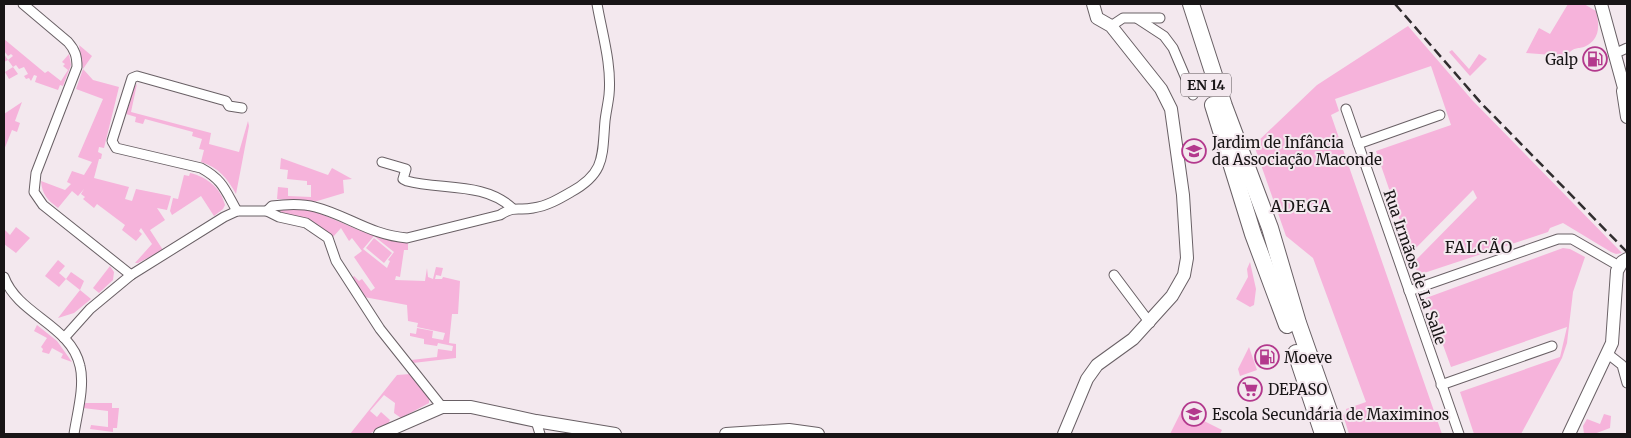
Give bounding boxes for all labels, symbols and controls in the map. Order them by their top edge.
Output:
fuel station icon: Galp [1582,46,1608,72]
place label: Galp [1545,50,1578,69]
road number: EN 14 [1181,74,1231,96]
place label: Jardim de Infância da Associação Maconde [1211,133,1382,169]
school or university icon: Jardim de Infância da Associação Maconde [1181,138,1207,164]
street label: Rua Irmãos de La Salle [1380,187,1450,347]
district label: ADEGA [1270,196,1331,216]
district label: FALCÃO [1445,237,1513,257]
fuel station icon: Moeve [1254,344,1280,370]
place label: Moeve [1284,348,1332,367]
supermarket icon: DEPASO [1237,376,1263,402]
place label: DEPASO [1268,380,1327,399]
school or university icon: Escola Secundária de Maximinos [1181,401,1207,427]
place label: Escola Secundária de Maximinos [1212,405,1449,424]

